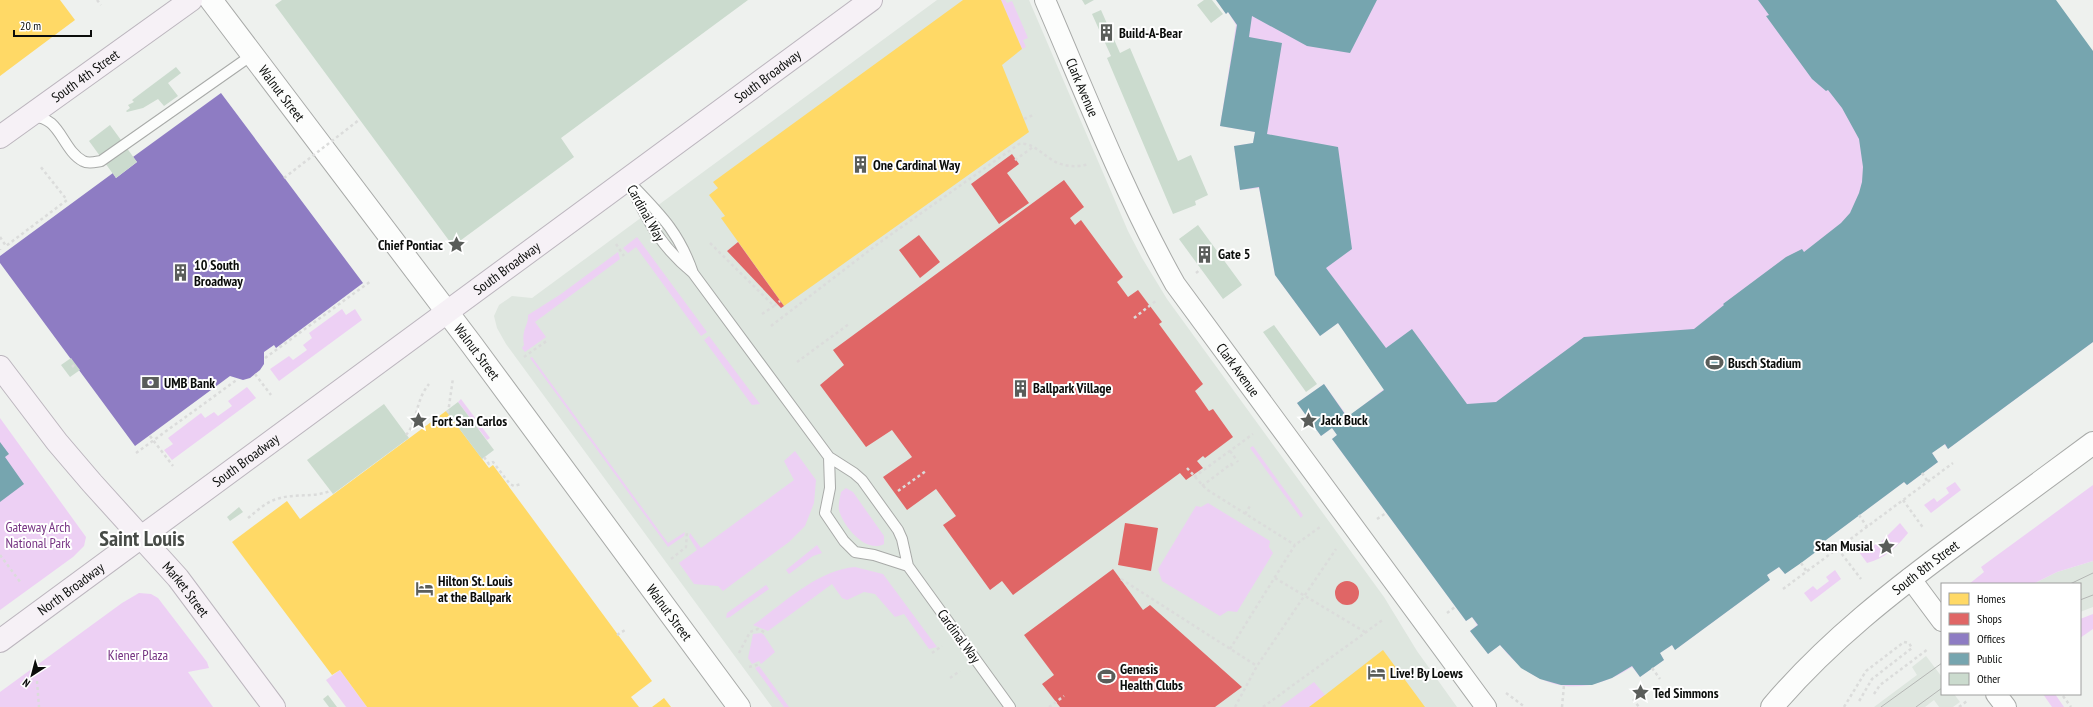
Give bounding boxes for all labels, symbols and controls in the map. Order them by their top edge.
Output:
scale bar [14,12,91,38]
text: 20 m [20,18,41,33]
building icon: Build-A-Bear [1096,23,1116,43]
place label: Build-A-Bear [1119,24,1183,42]
street label: South 4th Street [48,45,123,106]
street label: South Broadway [731,45,805,107]
street label: Clark Avenue [1062,55,1103,120]
street label: Walnut Street [255,62,309,125]
building icon: One Cardinal Way [850,155,870,175]
place label: One Cardinal Way [873,156,961,174]
street label: Cardinal Way [623,181,669,245]
place icon: Chief Pontiac [446,235,466,255]
place label: Chief Pontiac [378,236,443,254]
street label: South Broadway [470,237,544,299]
building icon: Gate 5 [1195,244,1215,264]
place label: Gate 5 [1218,245,1250,263]
place label: 10 South Broadway [194,256,243,290]
building icon: 10 South Broadway [171,263,191,283]
street label: Walnut Street [450,320,504,384]
street label: Clark Avenue [1212,339,1264,400]
sports icon: Busch Stadium [1705,353,1725,373]
place label: Busch Stadium [1728,354,1801,372]
bank icon: UMB Bank [141,373,161,393]
place label: UMB Bank [164,374,215,392]
building icon: Ballpark Village [1010,378,1030,398]
place label: Ballpark Village [1033,379,1112,397]
place icon: Jack Buck [1298,410,1318,430]
place icon: Fort San Carlos [409,411,429,431]
place label: Jack Buck [1320,411,1368,429]
place label: Fort San Carlos [432,412,507,430]
street label: South Broadway [209,429,283,491]
park label: Gateway Arch National Park [6,518,71,552]
district label: Saint Louis [99,524,185,552]
place icon: Stan Musial [1876,536,1896,556]
street label: South 8th Street [1888,536,1963,599]
place label: Stan Musial [1815,537,1874,555]
street label: North Broadway [34,558,108,619]
street label: Market Street [159,558,213,621]
place label: Hilton St. Louis at the Ballpark [438,572,513,606]
hotel icon: Hilton St. Louis at the Ballpark [415,579,435,599]
street label: Walnut Street [642,581,696,644]
legend [1941,583,2081,695]
text: Homes [1977,591,2005,606]
street label: Cardinal Way [933,605,985,667]
text: Shops [1977,611,2002,626]
text: Offices [1977,631,2005,646]
park label: Kiener Plaza [108,646,168,664]
text: Public [1977,651,2003,666]
north arrow [12,655,52,695]
place label: Genesis Health Clubs [1120,660,1183,694]
hotel icon: Live! By Loews [1367,663,1387,683]
place label: Live! By Loews [1390,664,1463,682]
sports icon: Genesis Health Clubs [1097,667,1117,687]
text: Other [1977,671,2001,686]
text: N [20,676,33,691]
place icon: Ted Simmons [1630,683,1650,703]
place label: Ted Simmons [1653,684,1719,702]

